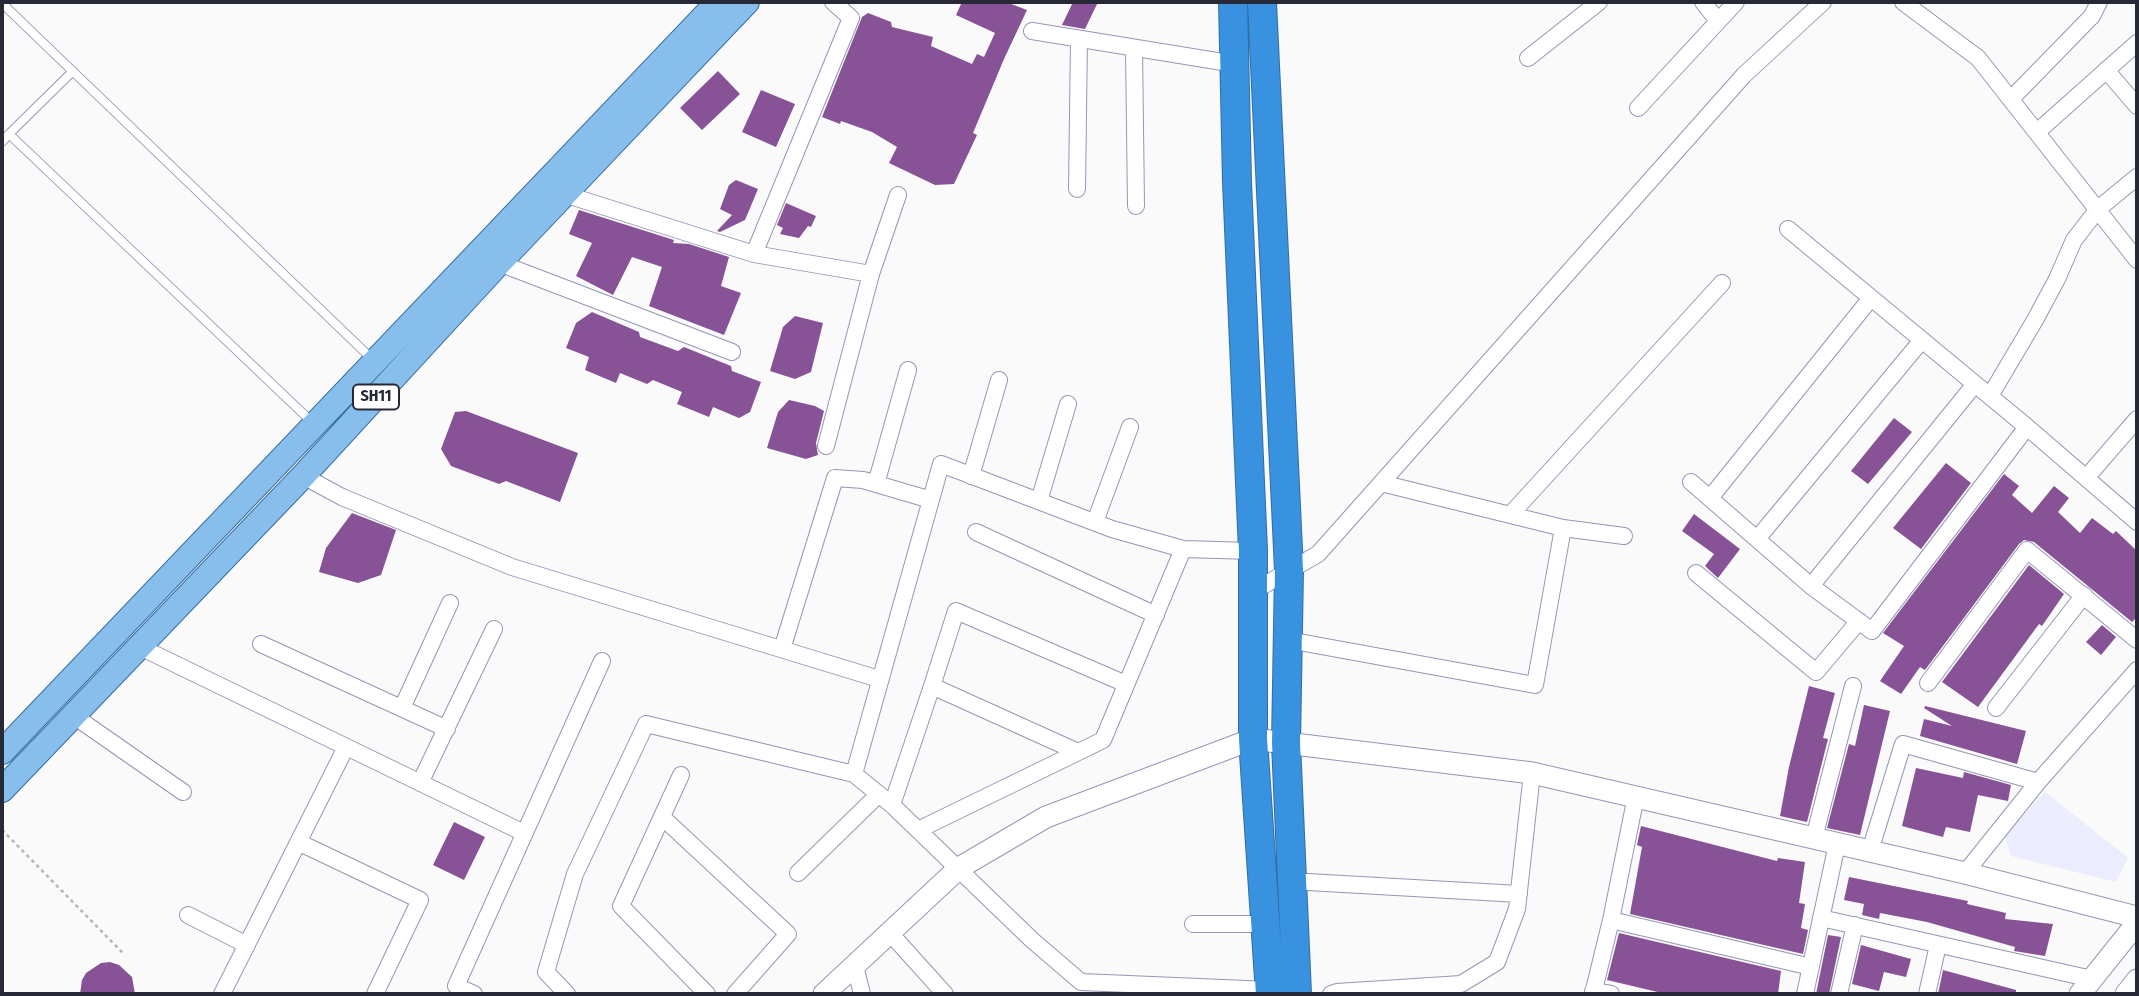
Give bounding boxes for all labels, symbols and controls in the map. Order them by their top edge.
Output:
road number: SH11 [353,384,399,410]

